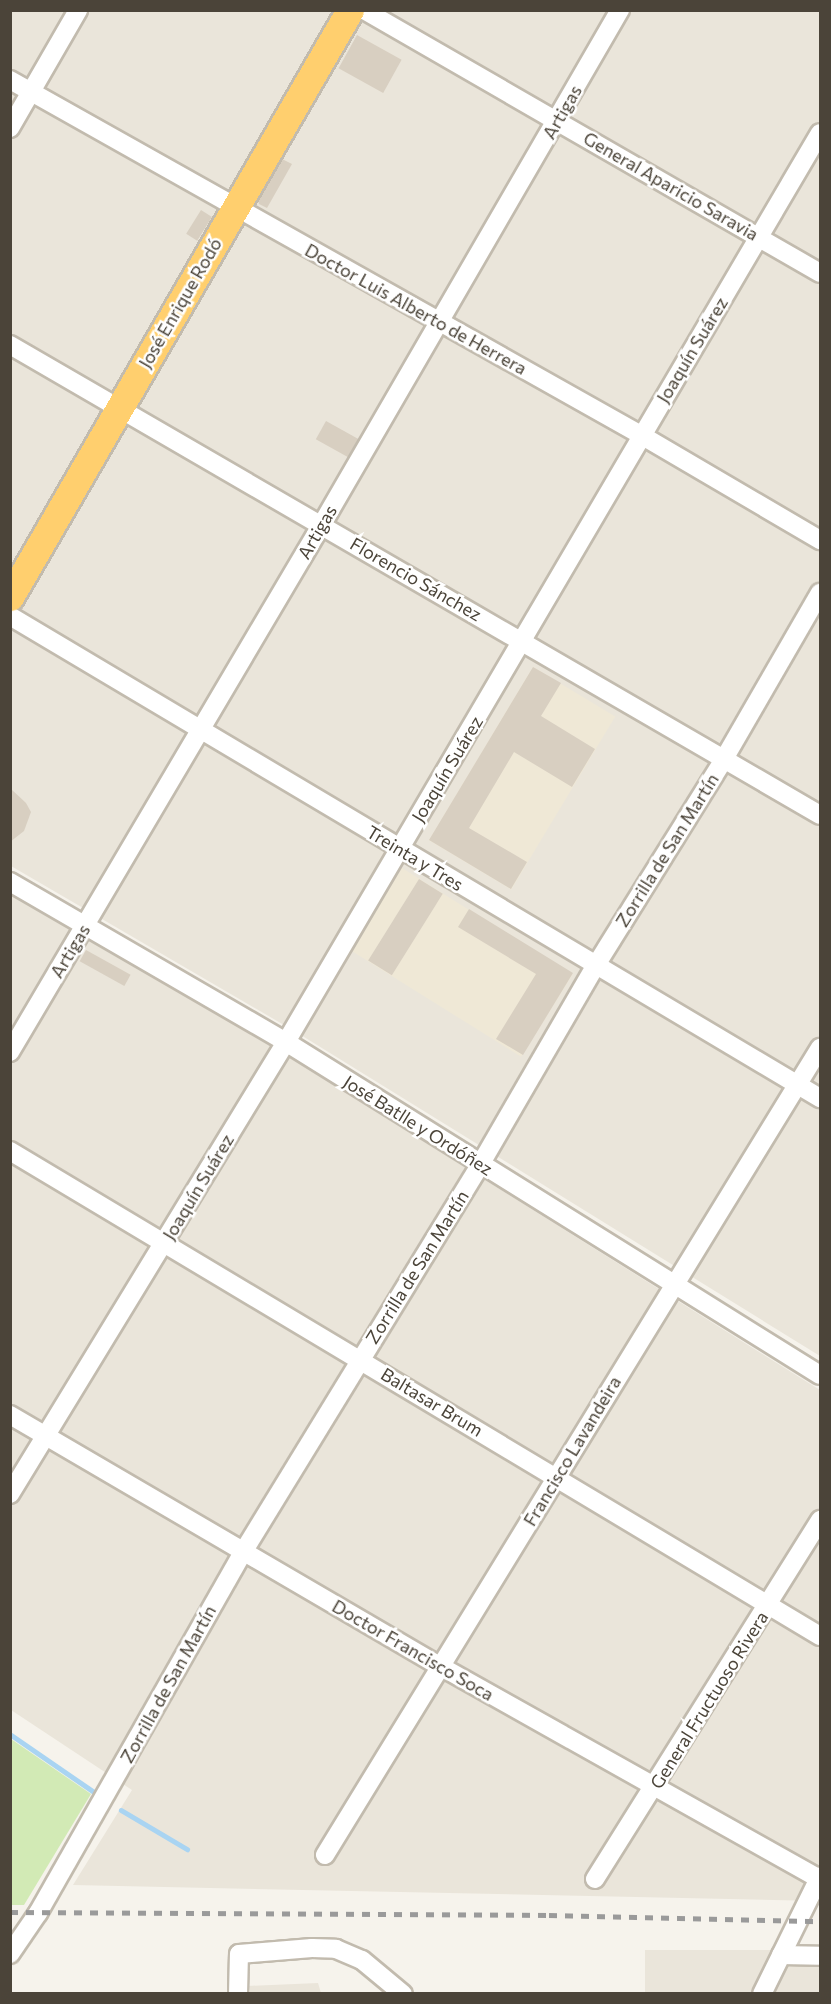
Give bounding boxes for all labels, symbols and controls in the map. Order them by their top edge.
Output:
street label: Artigas [538,81,586,143]
street label: General Aparicio Saravia [580,127,762,245]
street label: José Enrique Rodó [134,234,226,372]
street label: Doctor Luis Alberto de Herrera [301,239,531,379]
street label: Joaquín Suárez [652,293,732,407]
street label: Artigas [293,501,341,563]
street label: Florencio Sánchez [347,533,485,625]
street label: Joaquín Suárez [407,712,487,826]
street label: Zorrilla de San Martín [611,769,723,931]
street label: Treinta y Tres [363,821,467,895]
street label: Artigas [46,920,94,982]
street label: José Batlle y Ordóñez [339,1070,497,1180]
street label: Joaquín Suárez [158,1130,238,1244]
street label: Zorrilla de San Martín [361,1186,473,1348]
street label: Baltasar Brum [377,1363,487,1441]
street label: Francisco Lavandeira [519,1372,625,1530]
street label: Doctor Francisco Soca [328,1595,498,1705]
street label: Zorrilla de San Martín [116,1601,220,1767]
street label: General Fructuoso Rivera [646,1607,772,1793]

